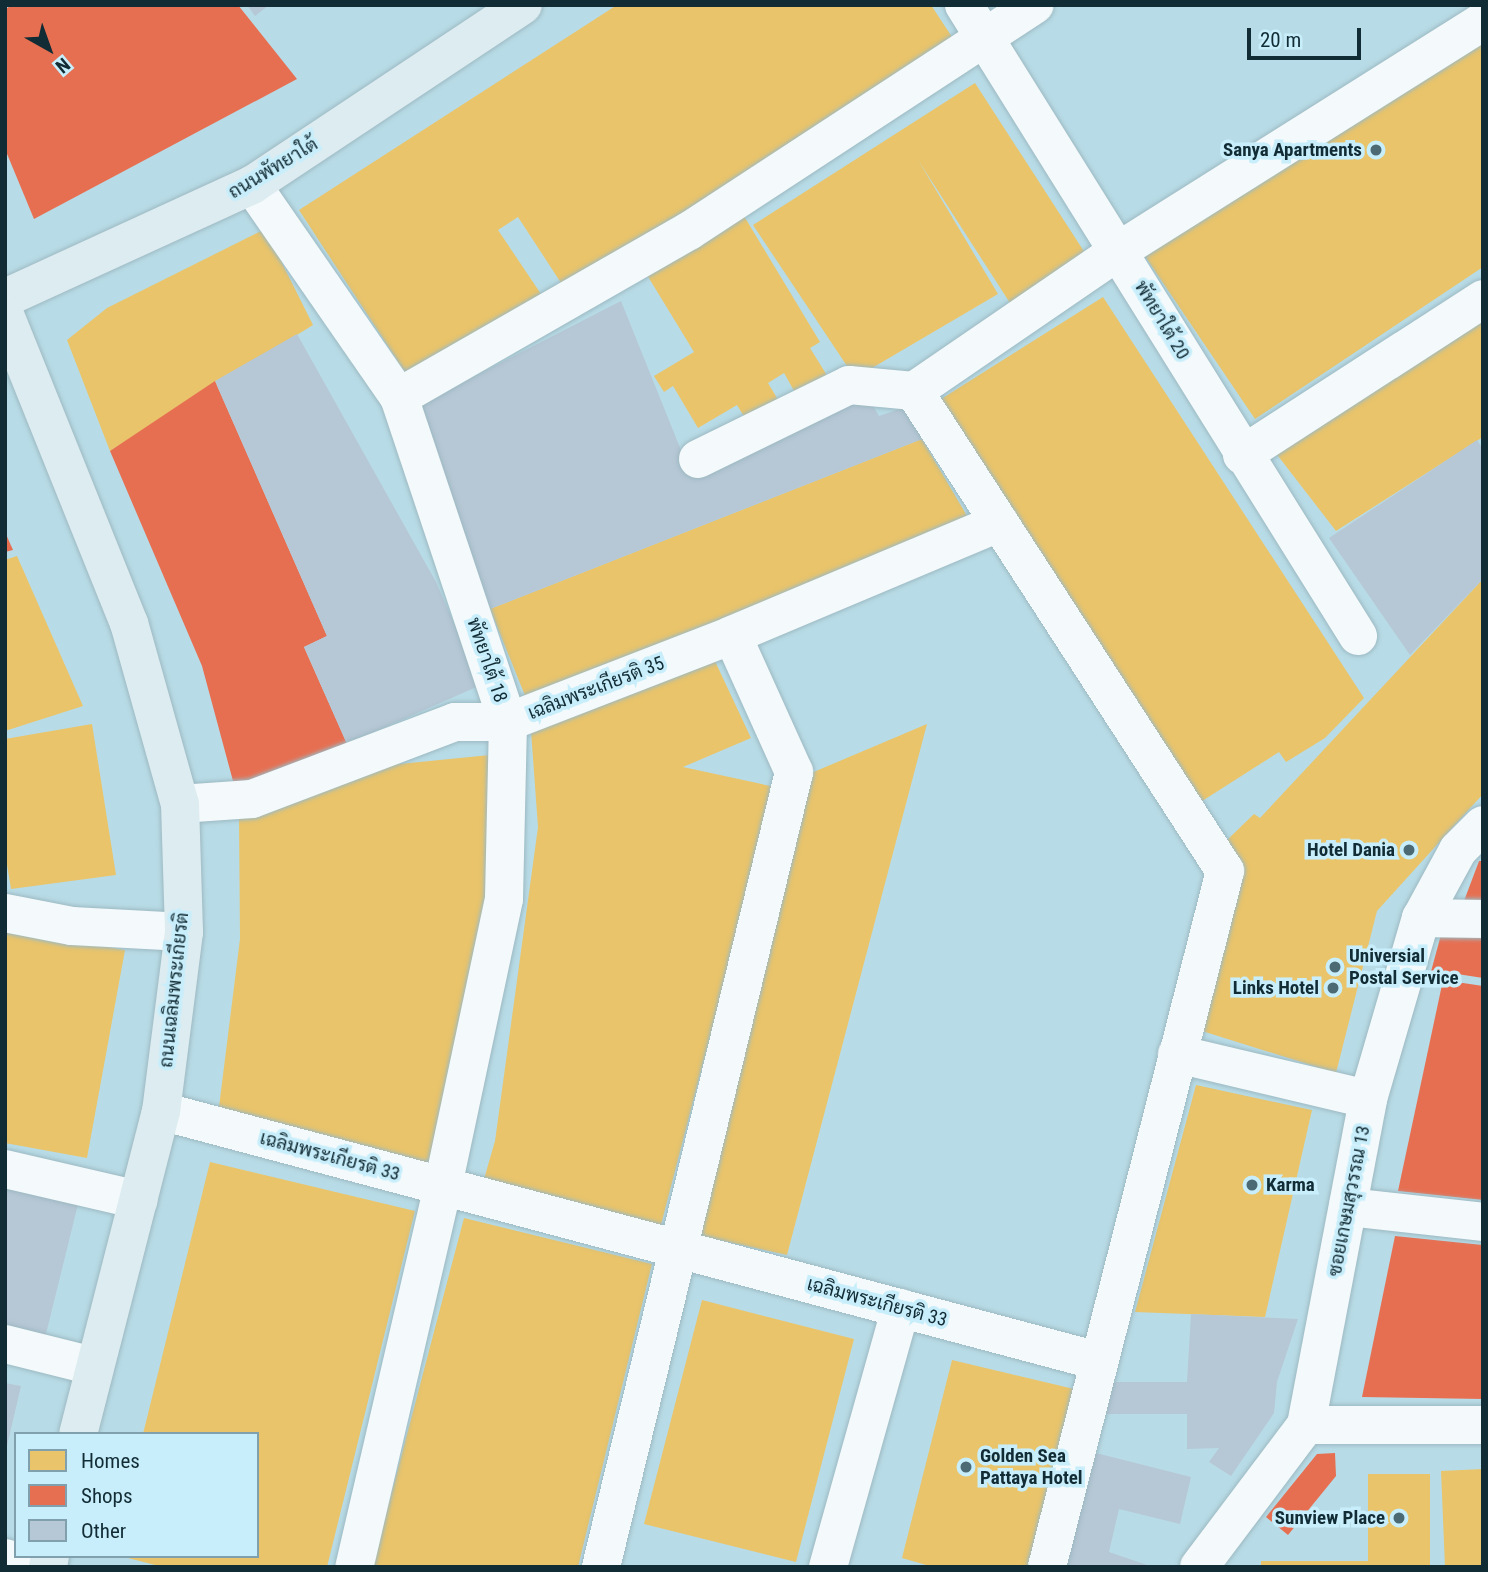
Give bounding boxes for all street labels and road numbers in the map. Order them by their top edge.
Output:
street label: ถนนพัทยาใต้ [224,132,322,204]
street label: พัทยาใต้ 20 [1130,276,1194,364]
street label: พัทยาใต้ 18 [462,615,512,705]
street label: เฉลิมพระเกียรติ 35 [525,652,667,724]
street label: ถนนเฉลิมพระเกียรติ [155,911,193,1069]
street label: ซอยเกษมสุวรรณ 13 [1323,1124,1375,1278]
street label: เฉลิมพระเกียรติ 33 [258,1126,402,1186]
street label: เฉลิมพระเกียรติ 33 [805,1272,949,1332]

